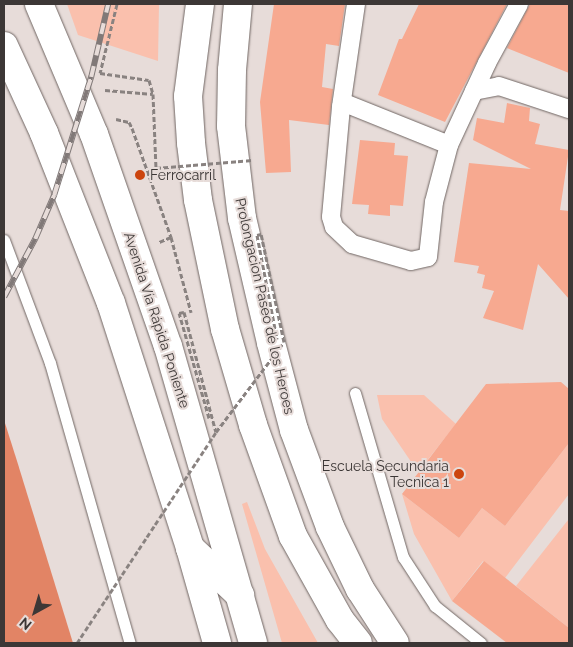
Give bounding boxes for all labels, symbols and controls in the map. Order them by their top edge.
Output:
place label: Ferrocarril [150,167,216,183]
marker: Ferrocarril [134,169,146,181]
street label: Prolongacion Paseo de los Heroes [232,196,298,416]
street label: Avenida Vía Rápida Poniente [120,230,194,410]
place label: Escuela Secundaria Tecnica 1 [322,458,449,491]
marker: Escuela Secundaria Tecnica 1 [453,468,465,480]
north arrow [10,587,60,637]
text: N [16,614,35,633]

